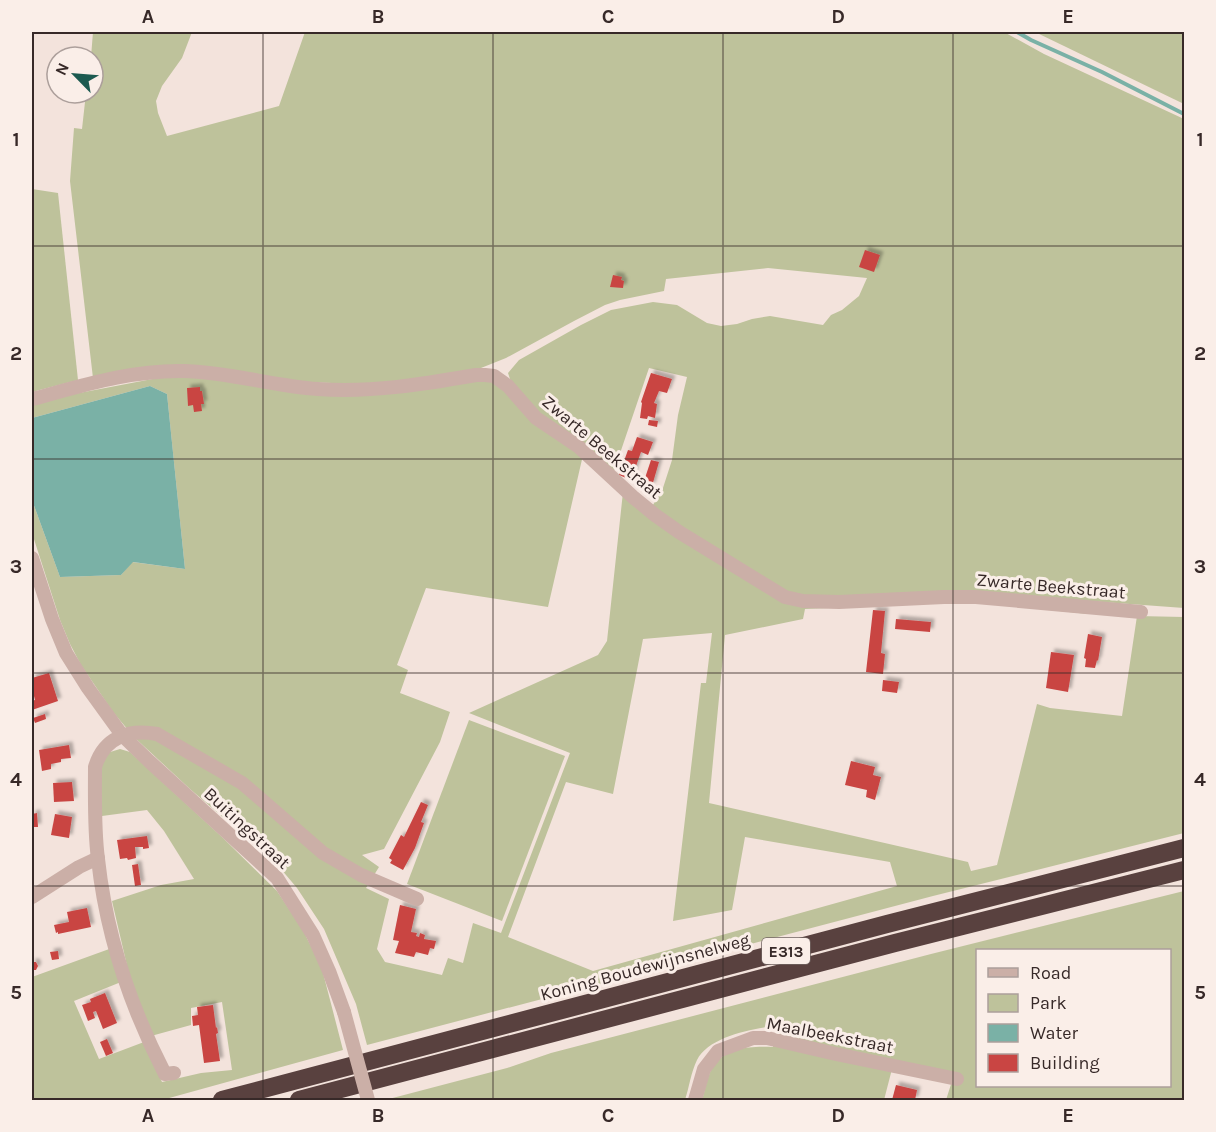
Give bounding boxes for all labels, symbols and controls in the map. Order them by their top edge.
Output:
text: A [142,5,155,28]
text: B [372,5,384,28]
text: C [602,5,614,28]
text: D [831,5,845,28]
text: E [1062,5,1074,28]
north arrow [45,45,105,105]
text: N [51,60,73,78]
text: 1 [12,128,20,151]
text: 1 [1196,128,1204,151]
text: 2 [10,342,22,365]
text: 2 [1194,342,1206,365]
street label: Zwarte Beekstraat [538,391,667,504]
text: 3 [10,555,22,578]
text: 3 [1194,555,1206,578]
street label: Zwarte Beekstraat [976,569,1127,603]
text: 4 [10,768,22,791]
text: 4 [1194,768,1206,791]
street label: Buitingstraat [199,782,295,874]
street label: Koning Boudewijnsnelweg [538,928,752,1006]
road number: E313 [762,938,810,964]
legend [976,949,1171,1087]
text: Road [1030,962,1071,984]
text: 5 [10,981,22,1004]
text: 5 [1194,981,1206,1004]
text: Park [1030,992,1067,1014]
street label: Maalbeekstraat [765,1012,895,1058]
text: Water [1030,1022,1078,1044]
text: Building [1030,1052,1100,1074]
text: A [142,1104,155,1127]
text: B [372,1104,384,1127]
text: C [602,1104,614,1127]
text: D [831,1104,845,1127]
text: E [1062,1104,1074,1127]

